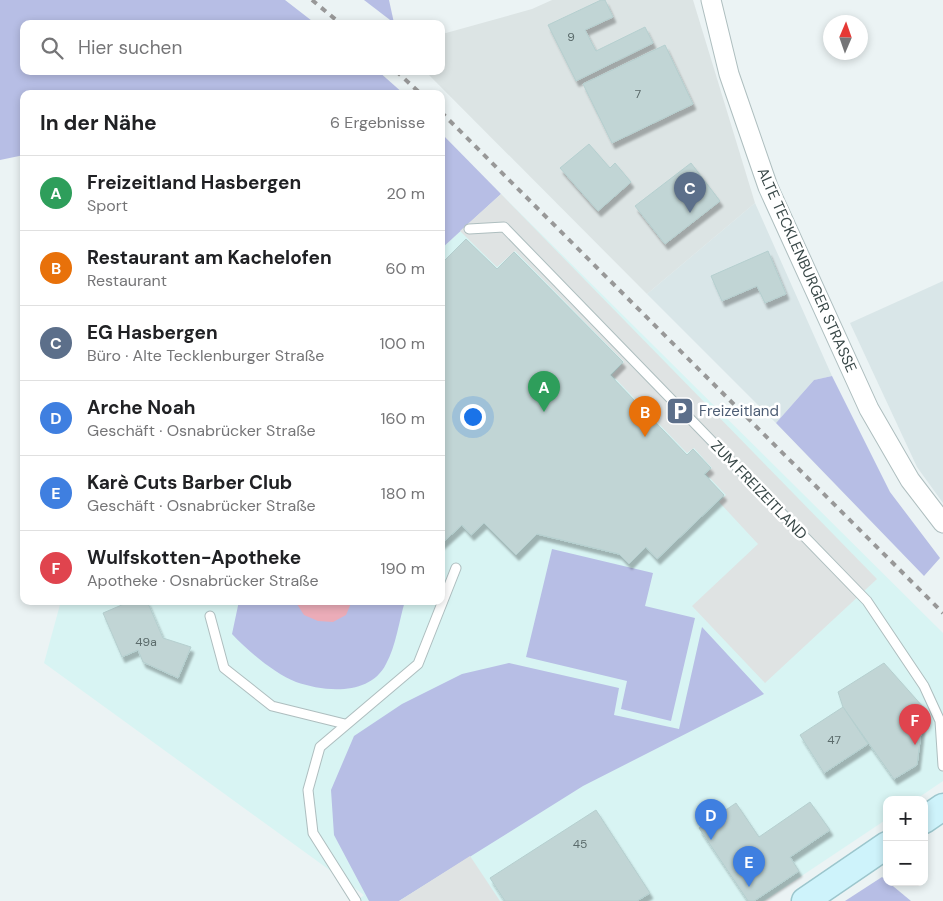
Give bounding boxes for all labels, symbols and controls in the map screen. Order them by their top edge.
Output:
north arrow [823,15,868,60]
search box [20,20,445,75]
house number: 9 [567,29,575,45]
icon: search [38,34,66,62]
text: Hier suchen [78,35,182,60]
house number: 7 [635,86,641,102]
text: In der Nähe [40,109,157,137]
text: 6 Ergebnisse [330,112,425,133]
street label: ALTE TECKLENBURGER STRASSE [753,164,861,376]
text: Freizeitland Hasbergen [87,170,301,195]
pin: C [674,172,706,213]
text: A [50,183,62,204]
text: 20 m [386,183,425,204]
text: Sport [87,195,128,216]
text: Restaurant am Kachelofen [87,245,332,270]
text: B [51,258,61,279]
text: 60 m [385,258,425,279]
text: Restaurant [87,270,167,291]
text: EG Hasbergen [87,320,218,345]
text: C [50,333,62,354]
text: 100 m [380,333,425,354]
text: Büro · Alte Tecklenburger Straße [87,345,324,366]
pin: A [528,371,560,412]
text: Arche Noah [87,395,196,420]
pin: B [629,396,661,437]
parking icon: Freizeitland [665,396,695,426]
place label: Freizeitland [699,401,779,421]
your location [460,404,486,430]
text: D [50,408,62,429]
text: 160 m [381,408,425,429]
text: Geschäft · Osnabrücker Straße [87,420,316,441]
street label: ZUM FREIZEITLAND [706,436,812,544]
text: Karè Cuts Barber Club [87,470,292,495]
text: E [51,483,61,504]
text: 180 m [381,483,425,504]
text: Geschäft · Osnabrücker Straße [87,495,316,516]
text: Wulfskotten-Apotheke [87,545,301,570]
text: F [52,558,60,579]
text: 190 m [381,558,425,579]
text: Apotheke · Osnabrücker Straße [87,570,319,591]
house number: 49a [135,634,157,650]
pin: F [899,704,931,745]
house number: 47 [827,732,841,748]
map controls [883,796,928,886]
button: + [883,796,928,841]
pin: D [695,799,727,840]
house number: 45 [573,836,587,852]
button: − [883,841,928,886]
pin: E [733,846,765,887]

